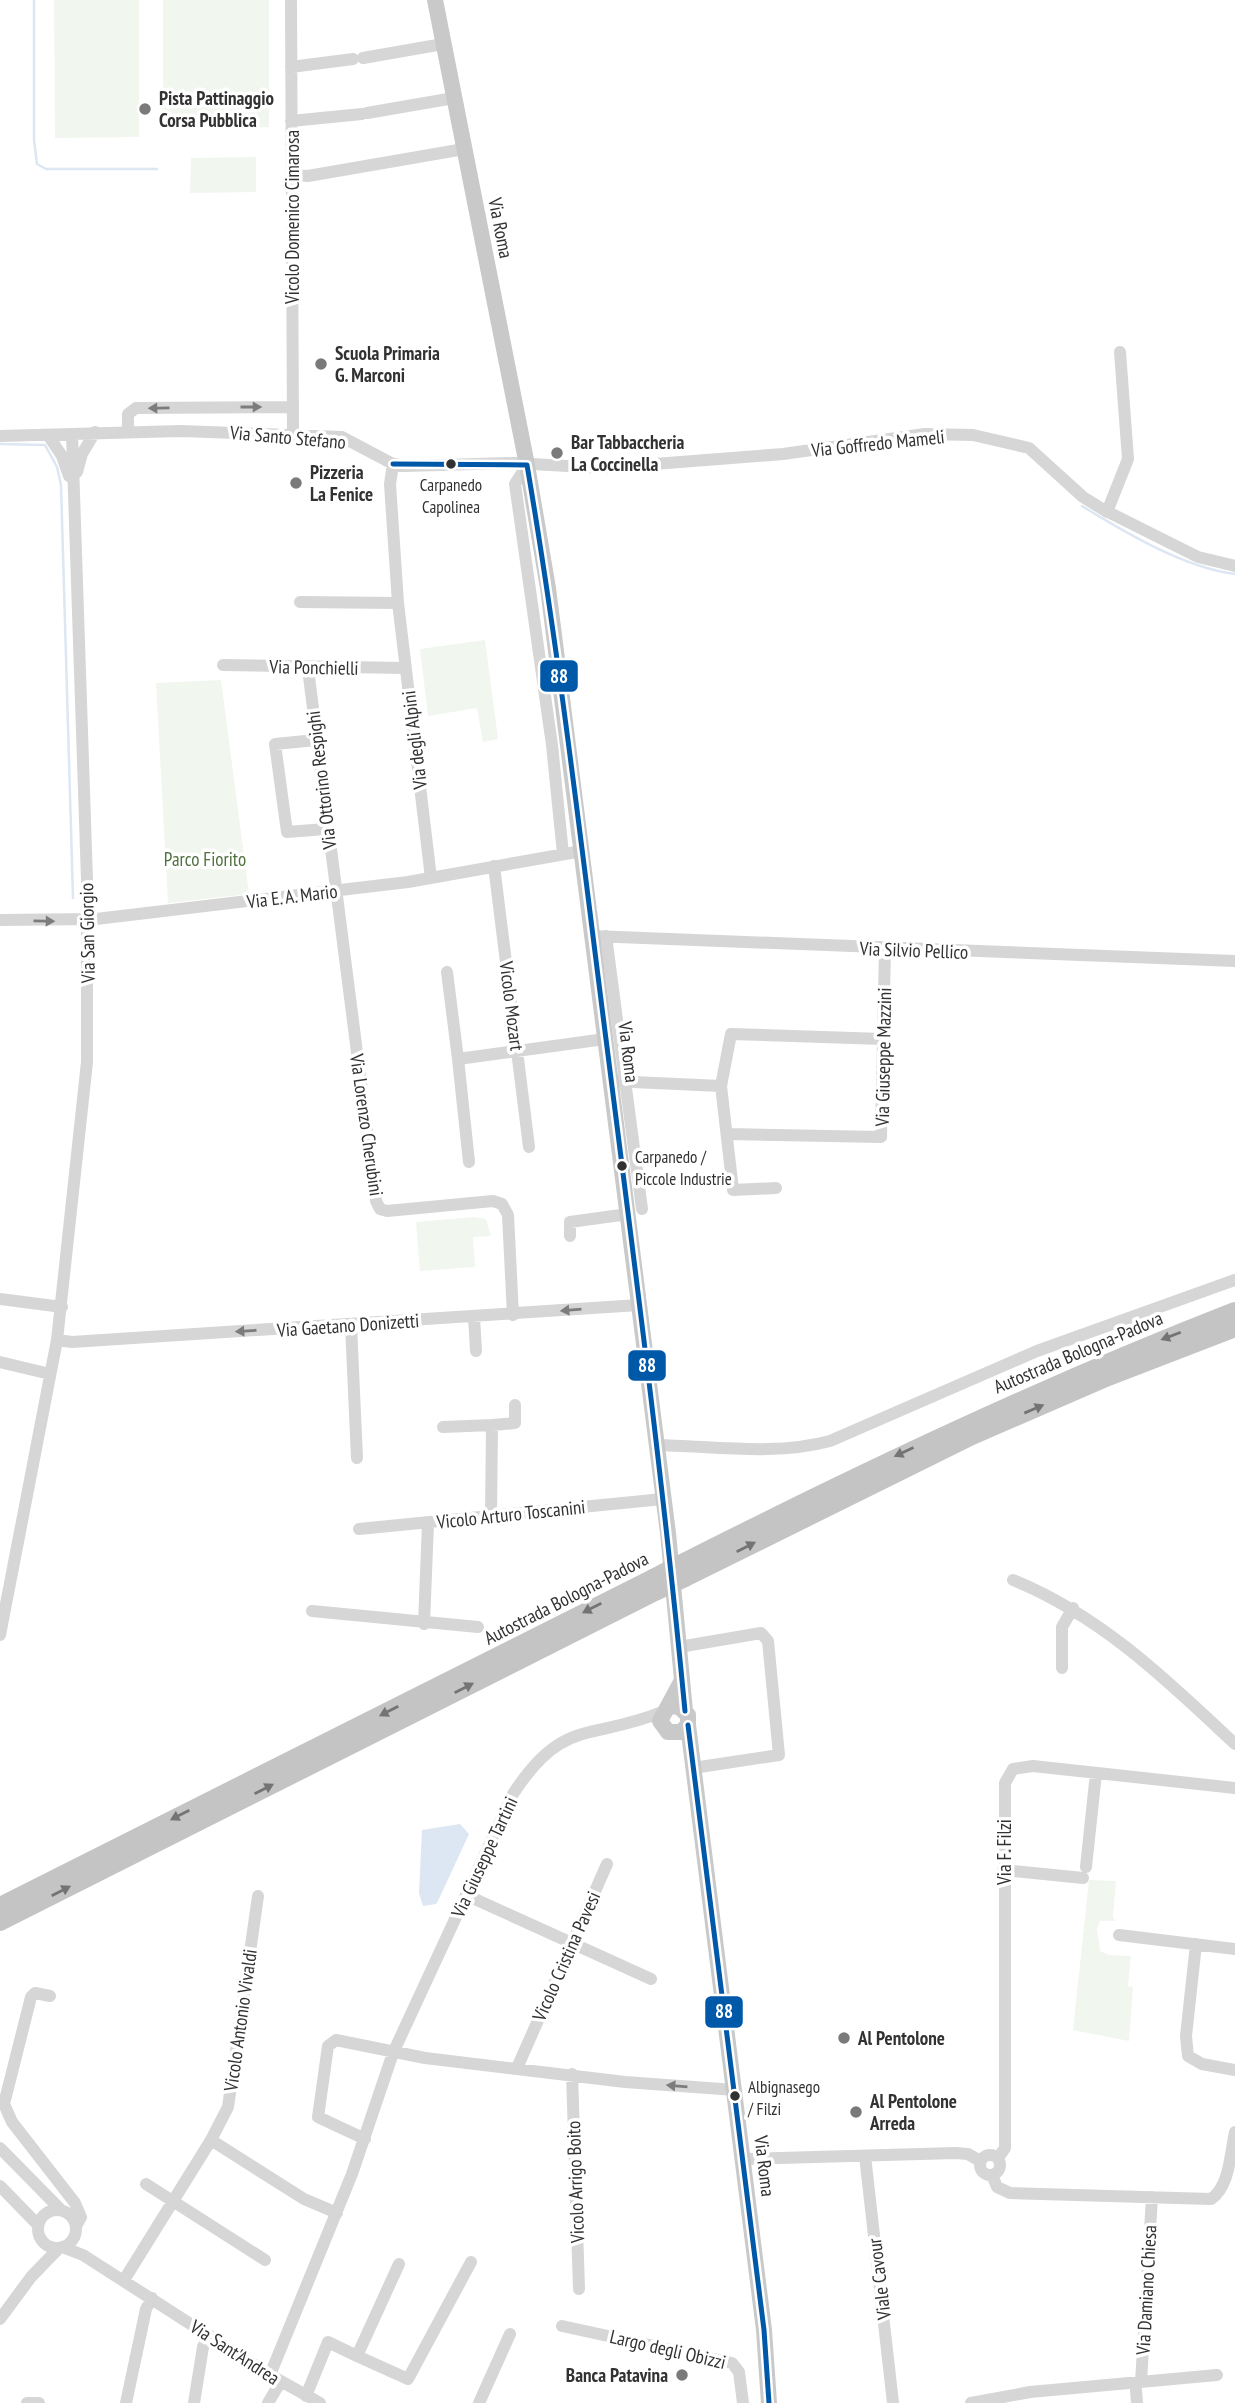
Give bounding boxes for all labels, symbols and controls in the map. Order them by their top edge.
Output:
place label: Pista Pattinaggio Corsa Pubblica [159,86,274,132]
marker: Pista Pattinaggio Corsa Pubblica [137,101,153,117]
street label: Vicolo Domenico Cimarosa [280,130,304,305]
street label: Via Roma [483,195,519,260]
place label: Scuola Primaria G. Marconi [335,341,440,387]
marker: Scuola Primaria G. Marconi [313,356,329,372]
one-way arrow [240,401,262,413]
one-way arrow [147,402,169,414]
street label: Via Santo Stefano [228,420,347,454]
street label: Via Goffredo Mameli [809,424,946,462]
place label: Bar Tabbaccheria La Coccinella [571,430,685,476]
marker: Bar Tabbaccheria La Coccinella [549,445,565,461]
marker: Carpanedo Capolinea [444,457,458,471]
place label: Pizzeria La Fenice [310,460,373,506]
place label: Carpanedo Capolinea [420,474,482,518]
marker: Pizzeria La Fenice [288,475,304,491]
street label: Via Ponchielli [268,654,359,680]
line badge: 88 [539,659,579,693]
text: 88 [550,664,568,688]
street label: Via degli Alpini [396,689,432,792]
street label: Via Ottorino Respighi [301,709,342,851]
park label: Parco Fiorito [164,847,246,871]
street label: Via E. A. Mario [244,879,339,914]
street label: Via San Giorgio [74,883,100,984]
one-way arrow [33,915,55,927]
street label: Via Silvio Pellico [858,936,969,964]
street label: Vicolo Mozart [495,959,529,1053]
street label: Via Giuseppe Mazzini [870,987,896,1128]
street label: Via Roma [613,1019,645,1084]
street label: Via Lorenzo Cherubini [345,1051,389,1198]
place label: Carpanedo / Piccole Industrie [635,1146,732,1190]
marker: Carpanedo / Piccole Industrie [615,1159,629,1173]
one-way arrow [560,1305,582,1316]
street label: Autostrada Bologna-Padova [990,1306,1166,1398]
street label: Via Gaetano Donizetti [275,1308,420,1342]
one-way arrow [235,1326,257,1337]
one-way arrow [1161,1330,1182,1341]
line badge: 88 [627,1349,667,1382]
text: 88 [638,1353,656,1377]
one-way arrow [1024,1403,1045,1414]
one-way arrow [894,1446,914,1458]
street label: Vicolo Arturo Toscanini [435,1494,586,1534]
one-way arrow [736,1542,756,1553]
street label: Autostrada Bologna-Padova [480,1546,652,1650]
one-way arrow [582,1603,602,1614]
one-way arrow [454,1683,474,1694]
one-way arrow [379,1705,399,1716]
one-way arrow [254,1784,274,1795]
street label: Via Giuseppe Tartini [445,1793,522,1922]
one-way arrow [170,1810,190,1821]
street label: Via F. Filzi [992,1819,1016,1886]
one-way arrow [51,1886,71,1897]
street label: Vicolo Cristina Pavesi [526,1888,605,2025]
street label: Vicolo Antonio Vivaldi [218,1947,262,2094]
line badge: 88 [704,1995,744,2029]
text: 88 [715,1999,733,2023]
place label: Al Pentolone [857,2026,945,2050]
marker: Al Pentolone [836,2030,852,2046]
place label: Albignasego / Filzi [747,2076,820,2120]
one-way arrow [666,2080,688,2091]
marker: Albignasego / Filzi [728,2089,742,2103]
place label: Al Pentolone Arreda [869,2089,957,2135]
marker: Al Pentolone Arreda [848,2104,864,2120]
street label: Vicolo Arrigo Boito [561,2120,589,2245]
street label: Via Roma [749,2133,781,2198]
street label: Via Damiano Chiesa [1131,2225,1161,2356]
street label: Viale Cavour [862,2236,896,2322]
street label: Via Sant'Andrea [185,2314,284,2390]
street label: Largo degli Obizzi [608,2324,728,2374]
place label: Banca Patavina [566,2363,668,2387]
marker: Banca Patavina [674,2367,690,2383]

